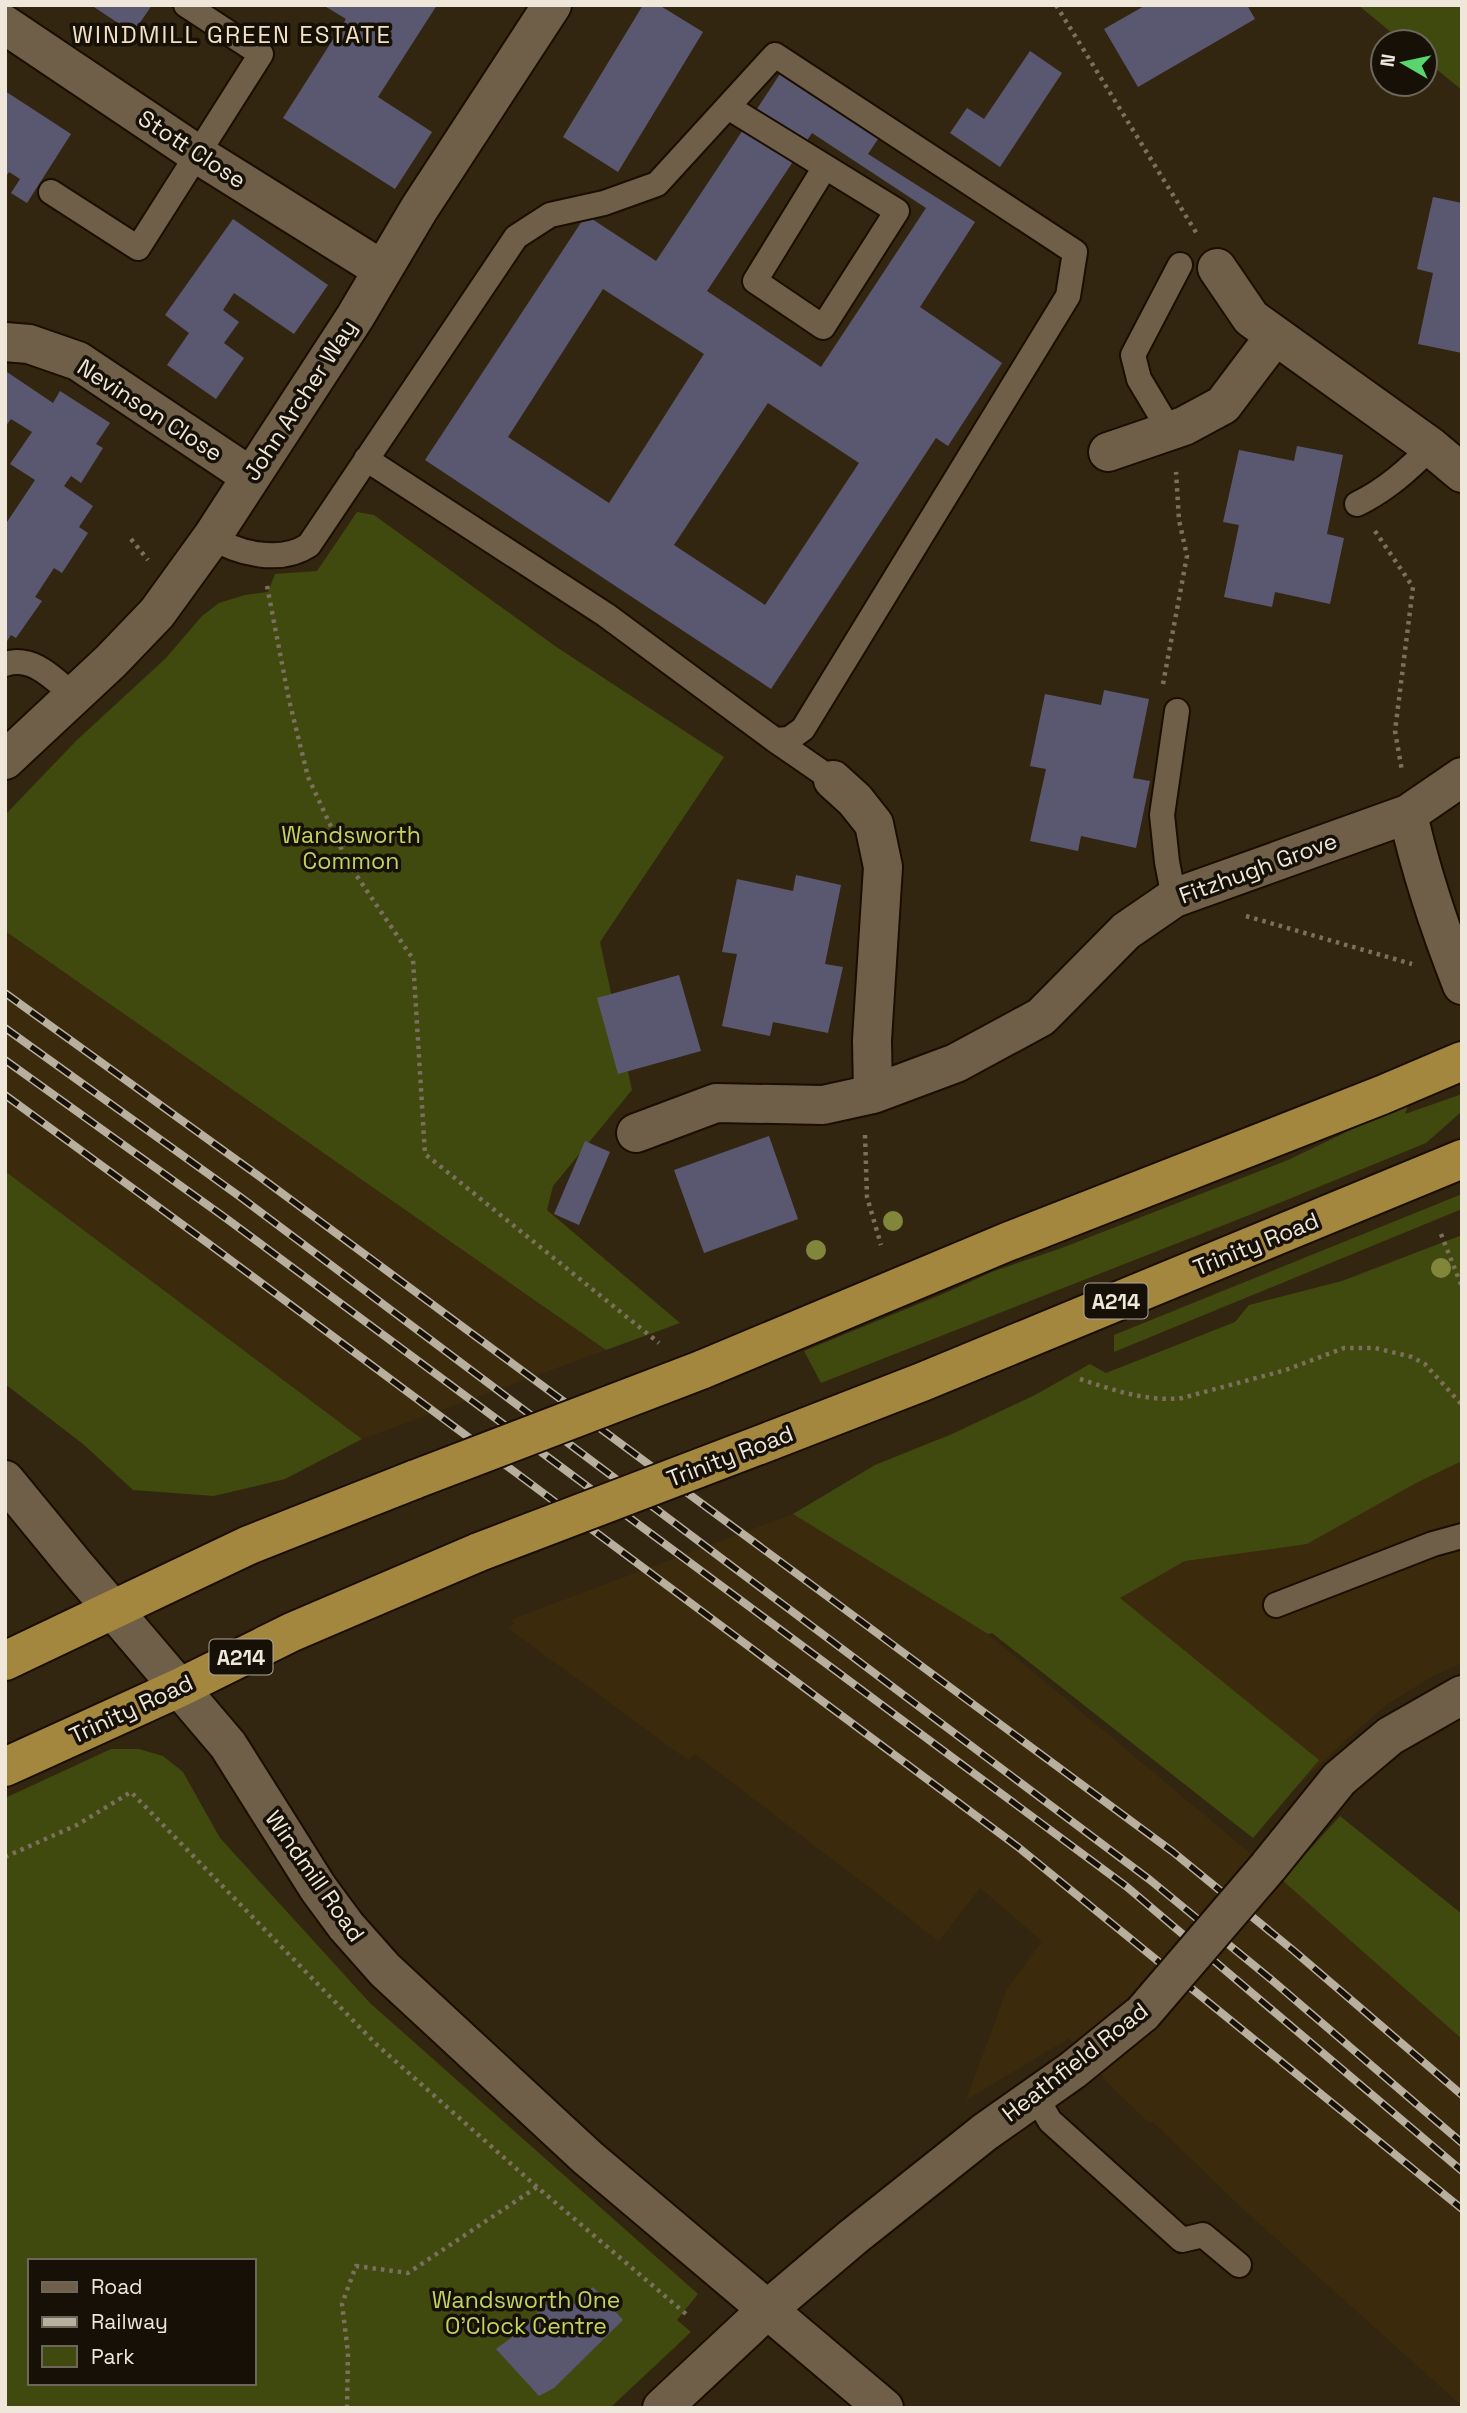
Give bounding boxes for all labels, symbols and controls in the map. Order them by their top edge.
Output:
district label: WINDMILL GREEN ESTATE [72,19,392,50]
north arrow [1369,28,1439,98]
text: N [1374,52,1401,69]
street label: Stott Close [132,103,252,195]
street label: John Archer Way [237,314,363,486]
street label: Nevinson Close [72,352,228,468]
park label: Wandsworth Common [281,820,421,876]
street label: Fitzhugh Grove [1175,825,1341,911]
street label: Trinity Road [1189,1205,1323,1283]
road number: A214 [1084,1284,1148,1318]
street label: Trinity Road [663,1418,797,1494]
road number: A214 [210,1640,272,1674]
street label: Trinity Road [64,1667,198,1751]
street label: Windmill Road [259,1804,371,1948]
street label: Heathfield Road [996,1996,1154,2128]
legend [28,2259,256,2385]
text: Road [91,2273,143,2300]
park label: Wandsworth One O'Clock Centre [432,2285,620,2341]
text: Railway [91,2308,168,2335]
text: Park [91,2343,135,2370]

